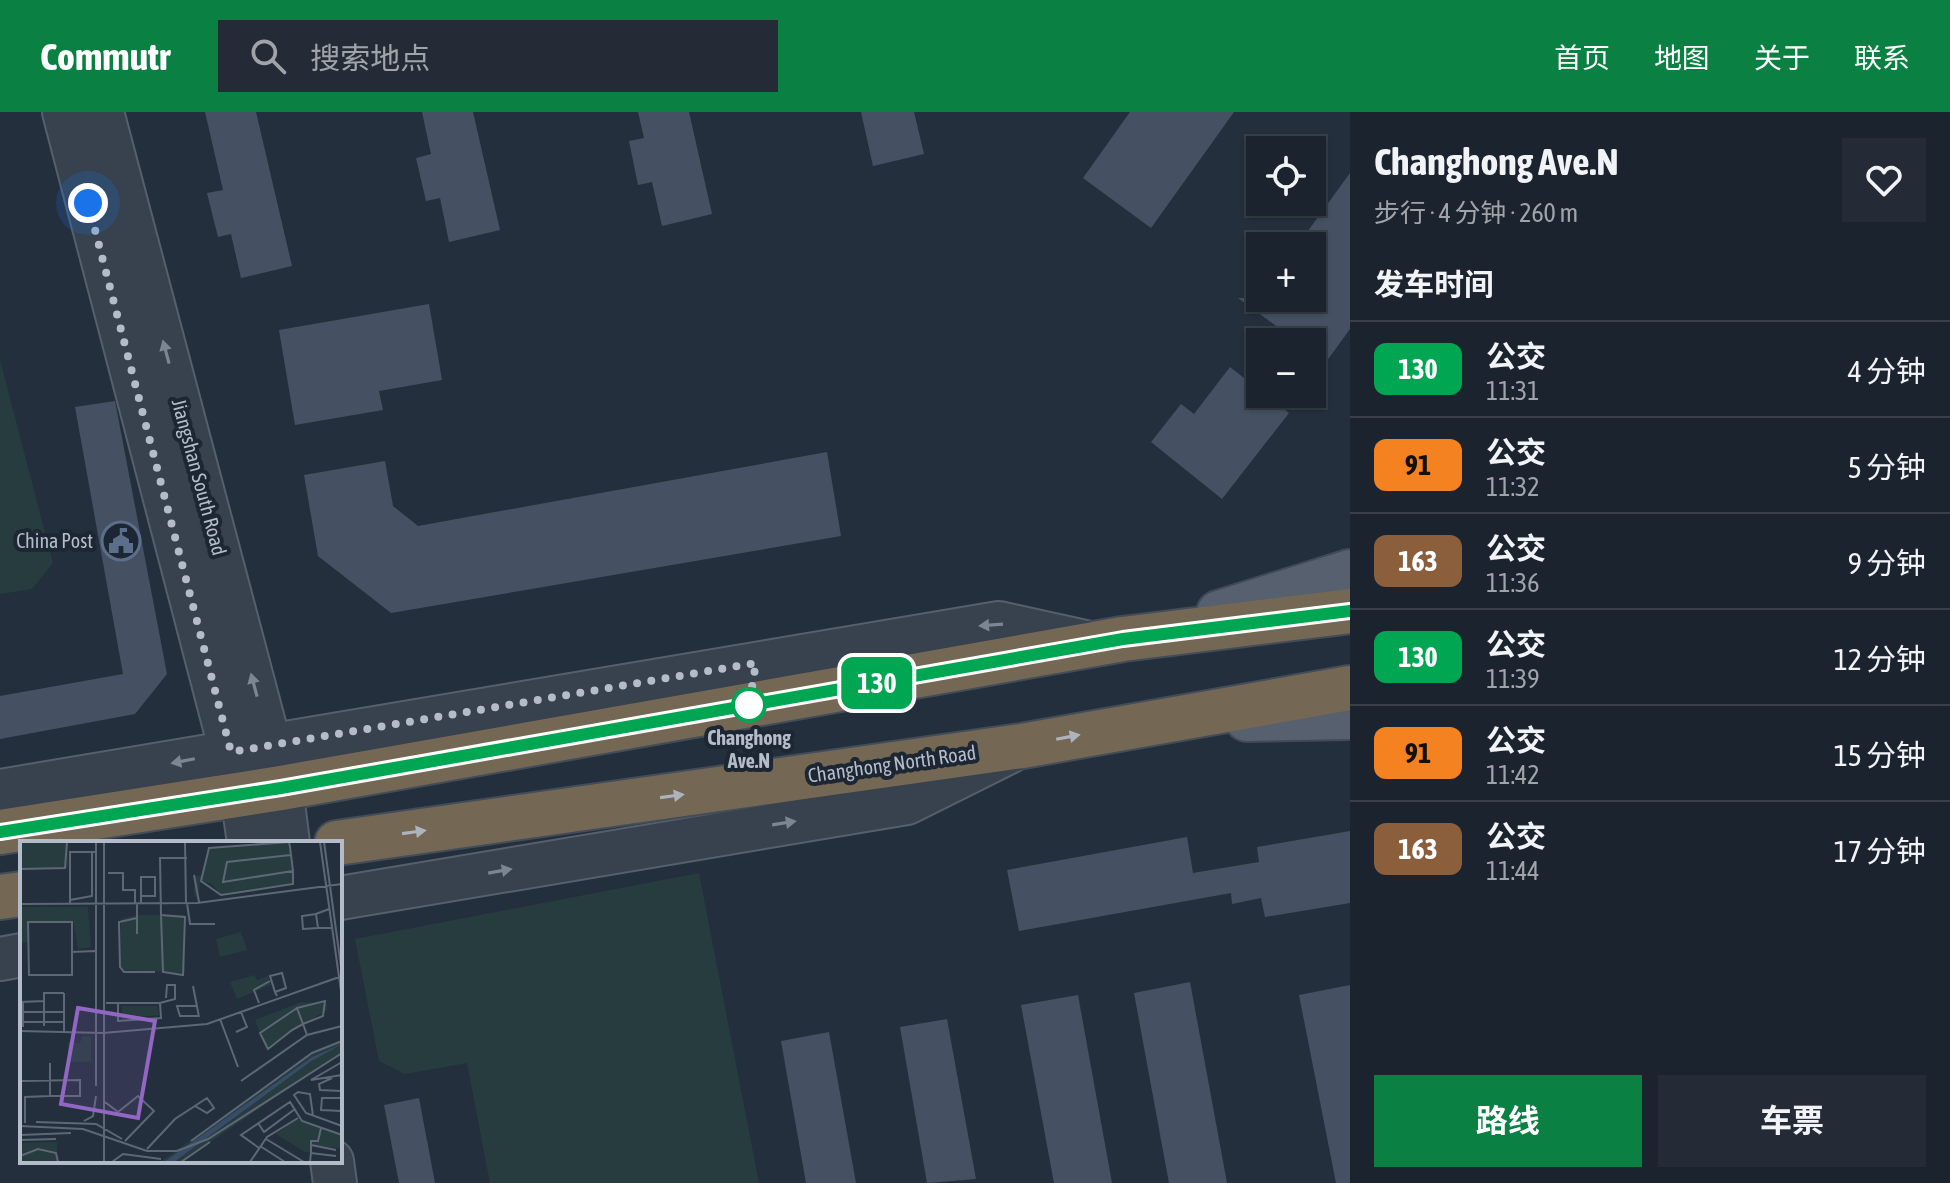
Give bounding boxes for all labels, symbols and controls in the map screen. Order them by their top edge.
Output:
search box [218,20,778,92]
icon: search [246,34,290,78]
text: Commutr [40,35,170,78]
text: 搜索地点 [310,41,430,75]
text: 首页 [1554,42,1610,74]
text: 地图 [1654,42,1710,74]
text: 关于 [1754,42,1810,74]
text: 联系 [1854,42,1910,74]
map controls [1246,136,1326,408]
button: locate [1246,136,1326,216]
button: heart [1842,138,1926,222]
text: Changhong Ave.N [1374,140,1619,183]
your location [68,183,108,223]
text: 步行 · 4 分钟 · 260 m [1374,198,1578,228]
button: + [1246,232,1326,312]
text: 发车时间 [1374,267,1494,301]
button: − [1246,328,1326,408]
text: 公交 [1486,339,1546,373]
one-way arrow [159,340,172,364]
text: 130 [1398,353,1438,385]
text: 4 分钟 [1848,354,1926,388]
text: 11:31 [1486,376,1540,406]
street label: Jiangshan South Road [168,396,231,558]
text: 公交 [1486,435,1546,469]
text: 91 [1405,449,1431,481]
text: 5 分钟 [1848,450,1926,484]
text: 11:32 [1486,472,1540,502]
public building icon: China Post [100,520,142,562]
place label: China Post [16,529,93,552]
text: 公交 [1486,531,1546,565]
text: 163 [1398,545,1438,577]
text: 9 分钟 [1848,546,1926,580]
text: 11:36 [1486,568,1540,598]
one-way arrow [979,619,1004,632]
text: 公交 [1486,627,1546,661]
text: 130 [1398,641,1438,673]
text: 12 分钟 [1834,642,1926,676]
line badge: 130 [831,657,923,709]
text: 11:39 [1486,664,1540,694]
text: 130 [857,667,897,699]
one-way arrow [247,672,259,697]
marker: Changhong Ave.N [732,688,766,722]
text: 公交 [1486,723,1546,757]
place label: Changhong Ave.N [707,726,791,772]
one-way arrow [1055,731,1080,743]
text: 91 [1405,737,1431,769]
text: 15 分钟 [1834,738,1926,772]
street label: Changhong North Road [806,740,978,787]
one-way arrow [170,756,195,768]
text: 11:42 [1486,760,1540,790]
one-way arrow [660,789,685,802]
one-way arrow [771,816,796,829]
text: 公交 [1486,819,1546,853]
one-way arrow [402,825,427,838]
text: 163 [1398,833,1438,865]
text: 17 分钟 [1834,834,1926,868]
inset map [20,841,342,1163]
text: 11:44 [1486,856,1540,886]
one-way arrow [487,864,512,876]
button: 路线 [1374,1075,1642,1167]
button: 车票 [1658,1075,1926,1167]

